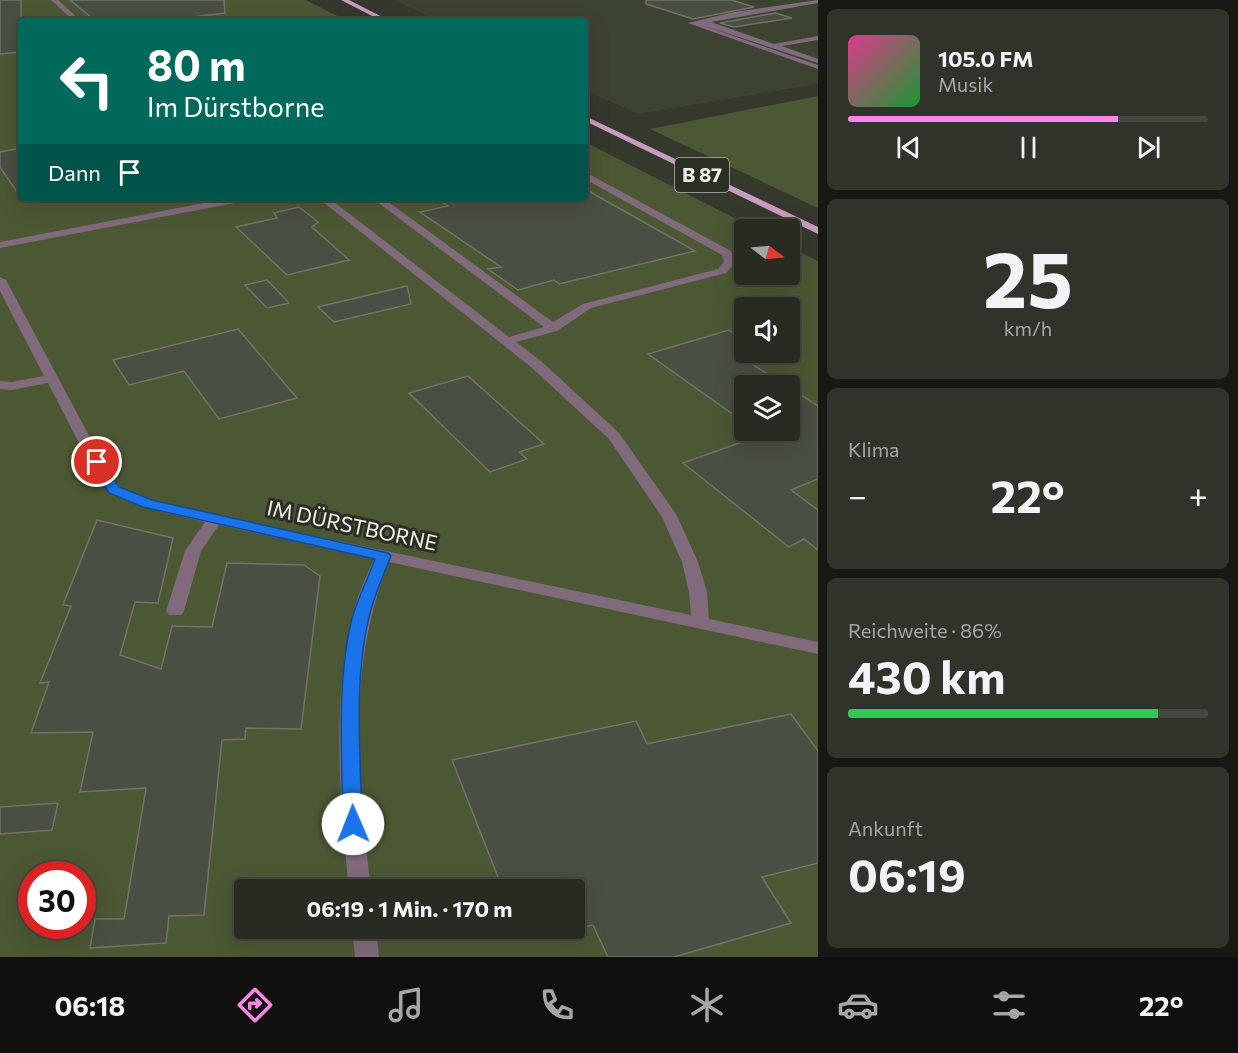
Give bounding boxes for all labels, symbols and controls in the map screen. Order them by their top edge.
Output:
text: 80 m [147,38,246,90]
icon: left [48,42,126,120]
text: 105.0 FM [938,45,1033,72]
text: Musik [938,72,993,96]
text: Im Dürstborne [147,90,324,123]
icon: previous [892,131,925,164]
icon: pause [1012,131,1045,164]
icon: next [1132,131,1165,164]
icon: arrive [113,156,146,189]
road number: B 87 [675,158,729,192]
text: Dann [48,159,101,186]
north arrow [734,219,800,285]
map controls [734,219,800,441]
text: 25 [983,229,1073,324]
button: sound [734,297,800,363]
text: km/h [1004,316,1052,340]
button: layers [734,375,800,441]
pin [71,436,122,487]
text: Klima [848,437,900,461]
icon: arrive [80,445,113,478]
text: 22° [991,467,1065,522]
text: − [848,474,867,515]
text: + [1189,474,1208,515]
street label: IM DÜRSTBORNE [265,494,440,555]
text: Reichweite · 86% [848,618,1002,642]
text: 430 km [848,648,1005,703]
position arrow [321,792,385,856]
text: Ankunft [848,816,923,840]
text: 06:19 [848,846,966,901]
speed limit sign: 30 [18,861,96,939]
text: 06:19 · 1 Min. · 170 m [307,895,512,922]
icon: directions [234,984,276,1026]
icon: music [385,984,427,1026]
icon: phone [536,984,578,1026]
icon: climate [686,984,728,1026]
icon: car [837,984,879,1026]
icon: filters [988,984,1030,1026]
text: 06:18 [54,989,125,1022]
text: 22° [1139,989,1183,1022]

